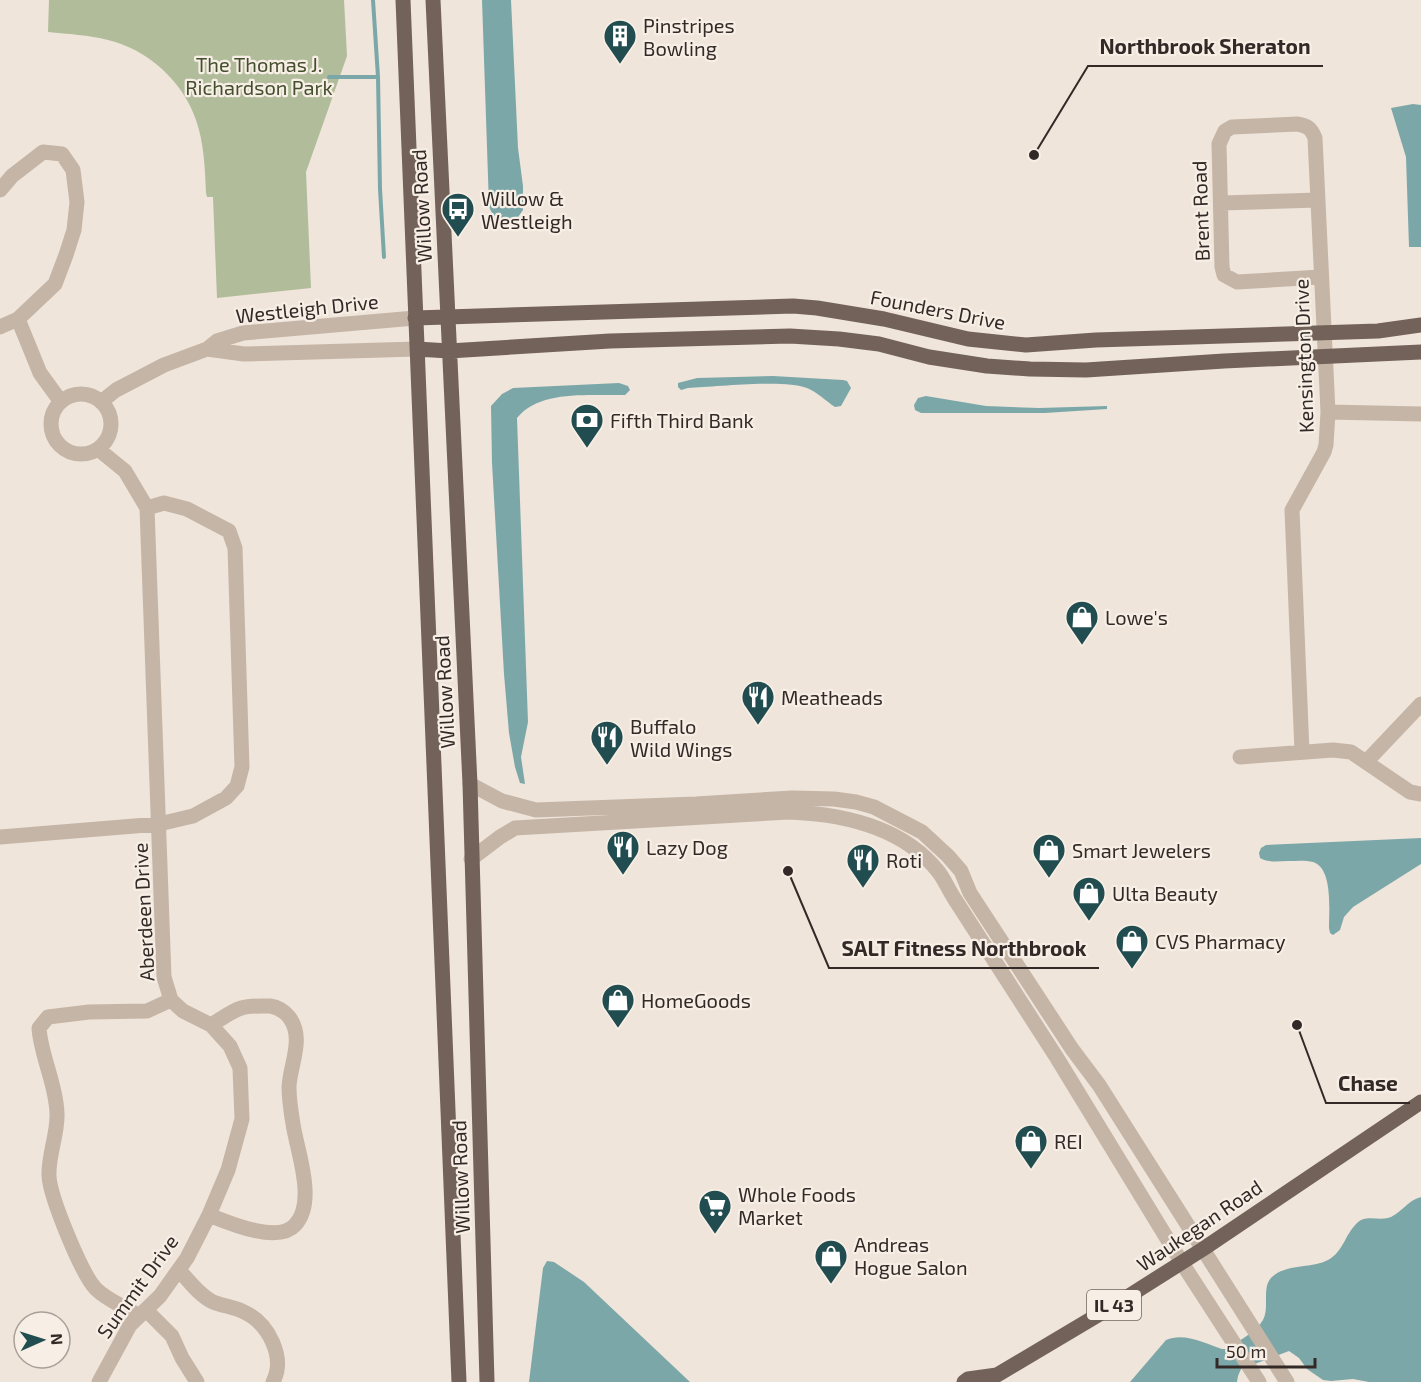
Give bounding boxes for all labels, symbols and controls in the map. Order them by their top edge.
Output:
place label: Pinstripes Bowling [643,13,735,60]
building icon: Pinstripes Bowling [602,18,638,65]
callout: Northbrook Sheraton [1088,27,1323,66]
text: Northbrook Sheraton [1099,33,1311,58]
park label: The Thomas J. Richardson Park [185,52,333,99]
street label: Willow Road [406,149,436,263]
street label: Brent Road [1186,160,1214,262]
place label: Willow & Westleigh [481,186,573,233]
bus stop icon: Willow & Westleigh [440,191,476,238]
street label: Kensington Drive [1288,278,1318,434]
street label: Founders Drive [868,284,1008,334]
street label: Westleigh Drive [234,289,380,327]
bank icon: Fifth Third Bank [569,402,605,449]
place label: Fifth Third Bank [610,408,754,432]
shop icon: Lowe's [1064,599,1100,646]
place label: Lowe's [1105,605,1168,629]
street label: Willow Road [429,635,459,749]
restaurant icon: Meatheads [740,679,776,726]
place label: Meatheads [781,685,883,709]
place label: Buffalo Wild Wings [630,714,732,761]
restaurant icon: Buffalo Wild Wings [589,719,625,766]
restaurant icon: Lazy Dog [605,829,641,876]
shop icon: Smart Jewelers [1031,832,1067,879]
place label: Lazy Dog [646,835,728,859]
place label: Smart Jewelers [1072,838,1211,862]
street label: Aberdeen Drive [127,842,159,982]
restaurant icon: Roti [845,842,881,889]
place label: Roti [886,848,922,872]
shop icon: Ulta Beauty [1071,875,1107,922]
place label: Ulta Beauty [1112,881,1218,905]
shop icon: CVS Pharmacy [1114,923,1150,970]
callout: SALT Fitness Northbrook [829,929,1099,968]
place label: CVS Pharmacy [1155,929,1286,953]
text: SALT Fitness Northbrook [842,935,1087,960]
shop icon: HomeGoods [600,982,636,1029]
place label: HomeGoods [641,988,751,1012]
callout: Chase [1326,1064,1410,1103]
text: Chase [1338,1070,1398,1095]
street label: Willow Road [446,1120,474,1234]
shop icon: REI [1013,1123,1049,1170]
place label: REI [1054,1129,1083,1153]
street label: Waukegan Road [1132,1174,1266,1276]
place label: Whole Foods Market [738,1182,856,1229]
supermarket icon: Whole Foods Market [697,1188,733,1235]
street label: Summit Drive [91,1230,183,1342]
place label: Andreas Hogue Salon [854,1232,968,1279]
shop icon: Andreas Hogue Salon [813,1238,849,1285]
road number: IL 43 [1087,1290,1141,1320]
north arrow [12,1310,72,1370]
scale bar [1217,1331,1314,1369]
text: N [48,1333,67,1345]
text: 50 m [1226,1340,1266,1362]

